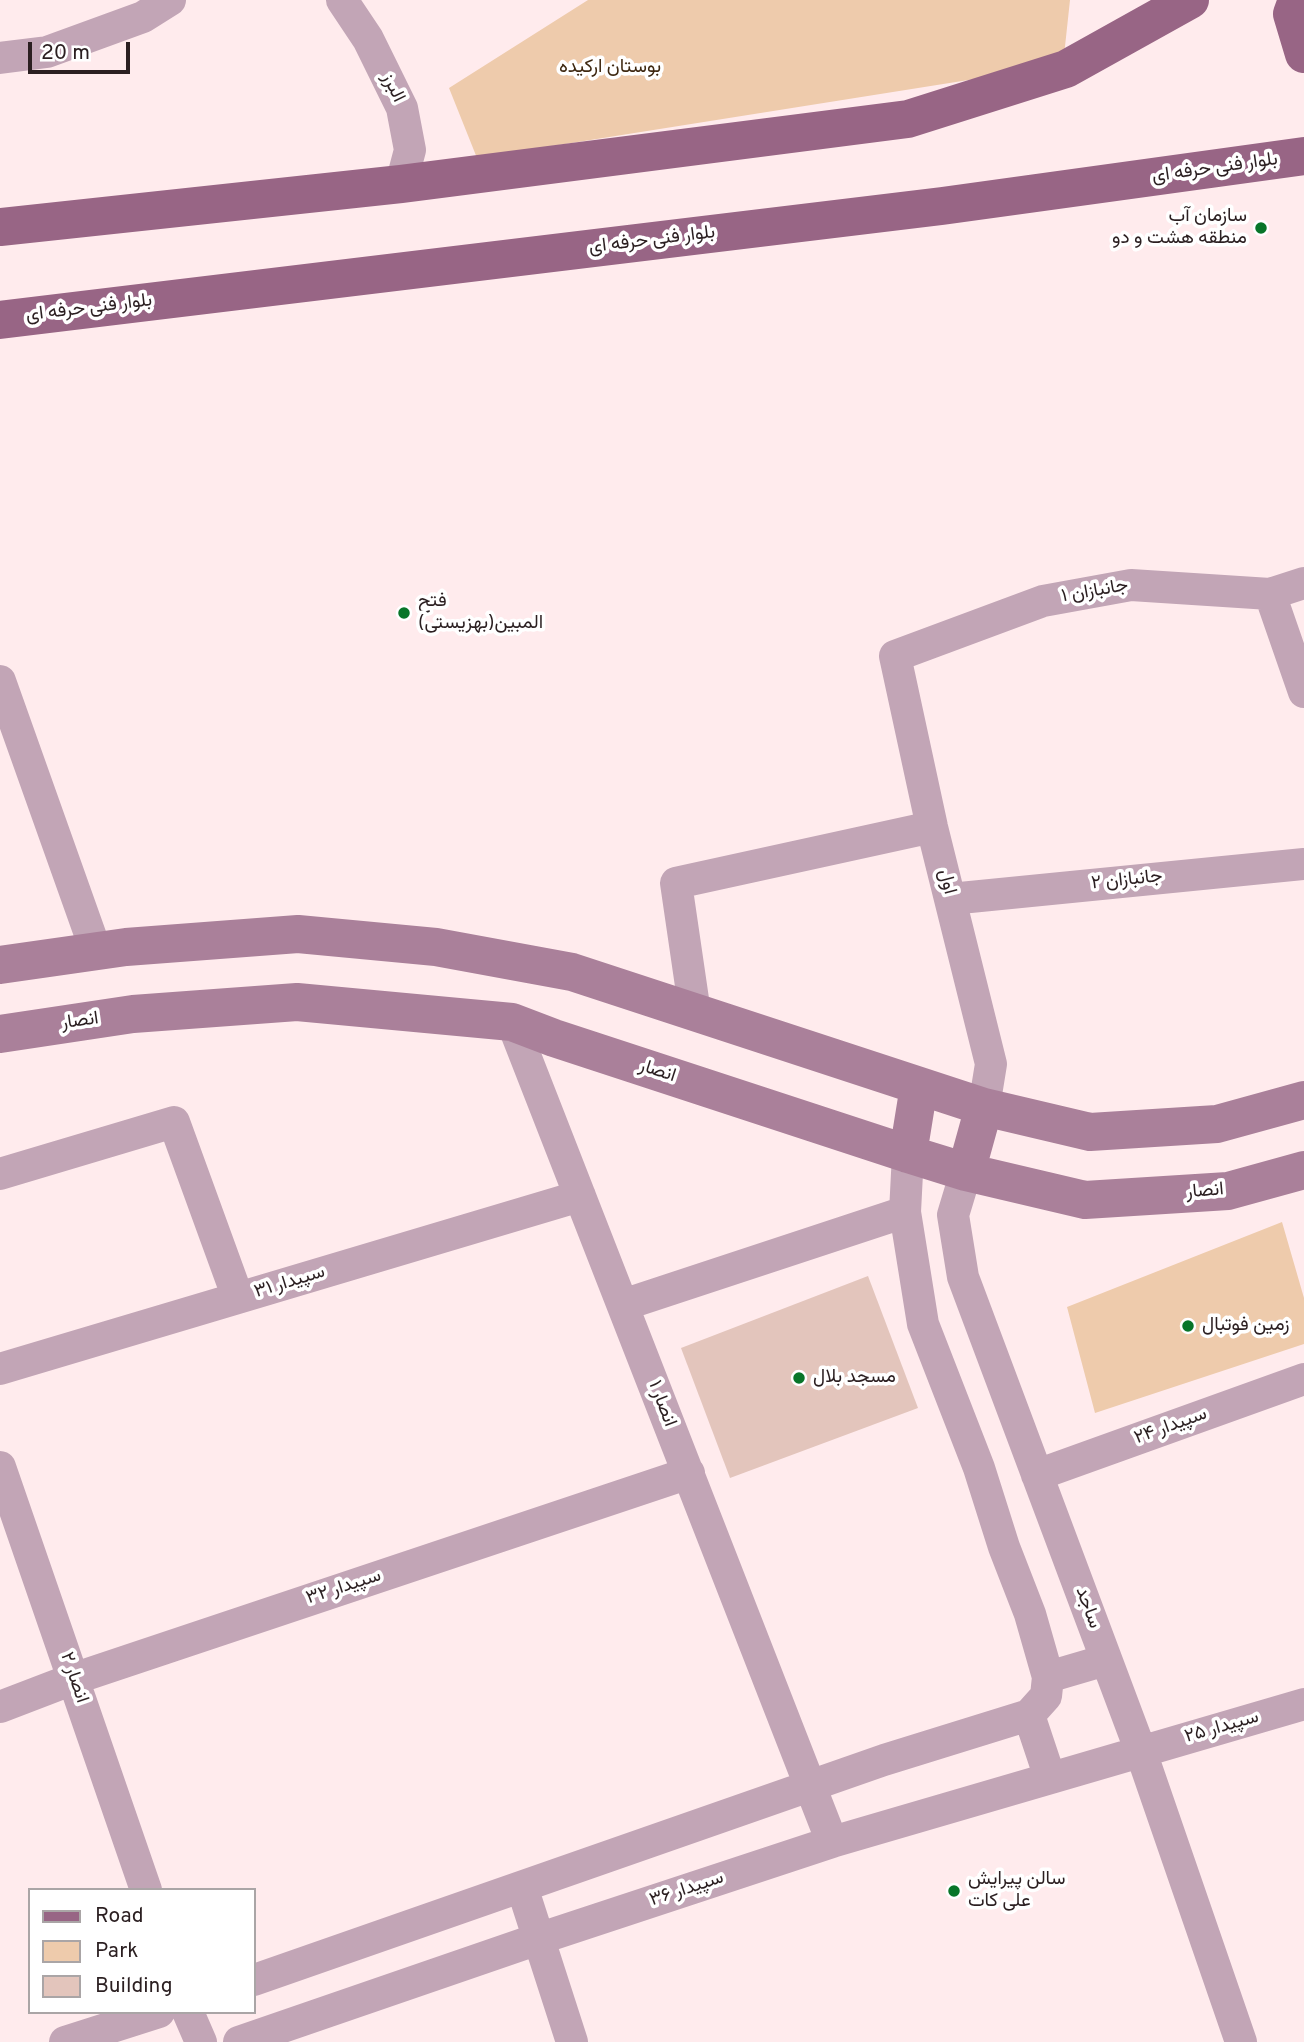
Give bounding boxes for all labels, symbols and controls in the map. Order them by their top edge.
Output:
scale bar [32,28,133,72]
text: 20 m [41,40,90,67]
park label: بوستان ارکیده [559,57,661,79]
street label: البرز [375,70,409,106]
street label: بلوار فنی حرفه ای [1151,149,1279,189]
place label: سازمان آب منطقه هشت و دو [1112,206,1247,250]
marker: سازمان آب منطقه هشت و دو [1253,220,1269,236]
street label: بلوار فنی حرفه ای [588,222,716,260]
street label: بلوار فنی حرفه ای [25,290,153,328]
street label: جانبازان ۱ [1060,575,1130,609]
place label: فتح المبین(بهزیستی) [418,591,543,635]
marker: فتح المبین(بهزیستی) [396,605,412,621]
street label: جانبازان ۲ [1090,866,1164,896]
street label: اول [932,867,960,897]
street label: انصار [60,1008,100,1036]
street label: انصار [636,1055,678,1089]
street label: انصار [1185,1179,1225,1205]
street label: سپیدار ۳۱ [252,1261,328,1305]
place label: زمین فوتبال [1202,1315,1290,1337]
marker: زمین فوتبال [1180,1318,1196,1334]
place label: مسجد بلال [813,1367,896,1389]
marker: مسجد بلال [791,1370,807,1386]
street label: انصار ۱ [642,1378,680,1430]
street label: سپیدار ۲۴ [1132,1403,1210,1451]
street label: سپیدار ۳۲ [304,1565,384,1611]
street label: ساجد [1069,1584,1105,1632]
street label: انصار ۲ [54,1650,92,1706]
street label: سپیدار ۲۵ [1182,1707,1262,1749]
street label: سپیدار ۳۶ [647,1867,727,1913]
place label: سالن پیرایش علی کات [968,1869,1066,1913]
marker: سالن پیرایش علی کات [946,1883,962,1899]
legend [28,1888,256,2014]
text: Road [95,1903,144,1930]
text: Park [95,1938,138,1965]
text: Building [95,1973,173,2000]

